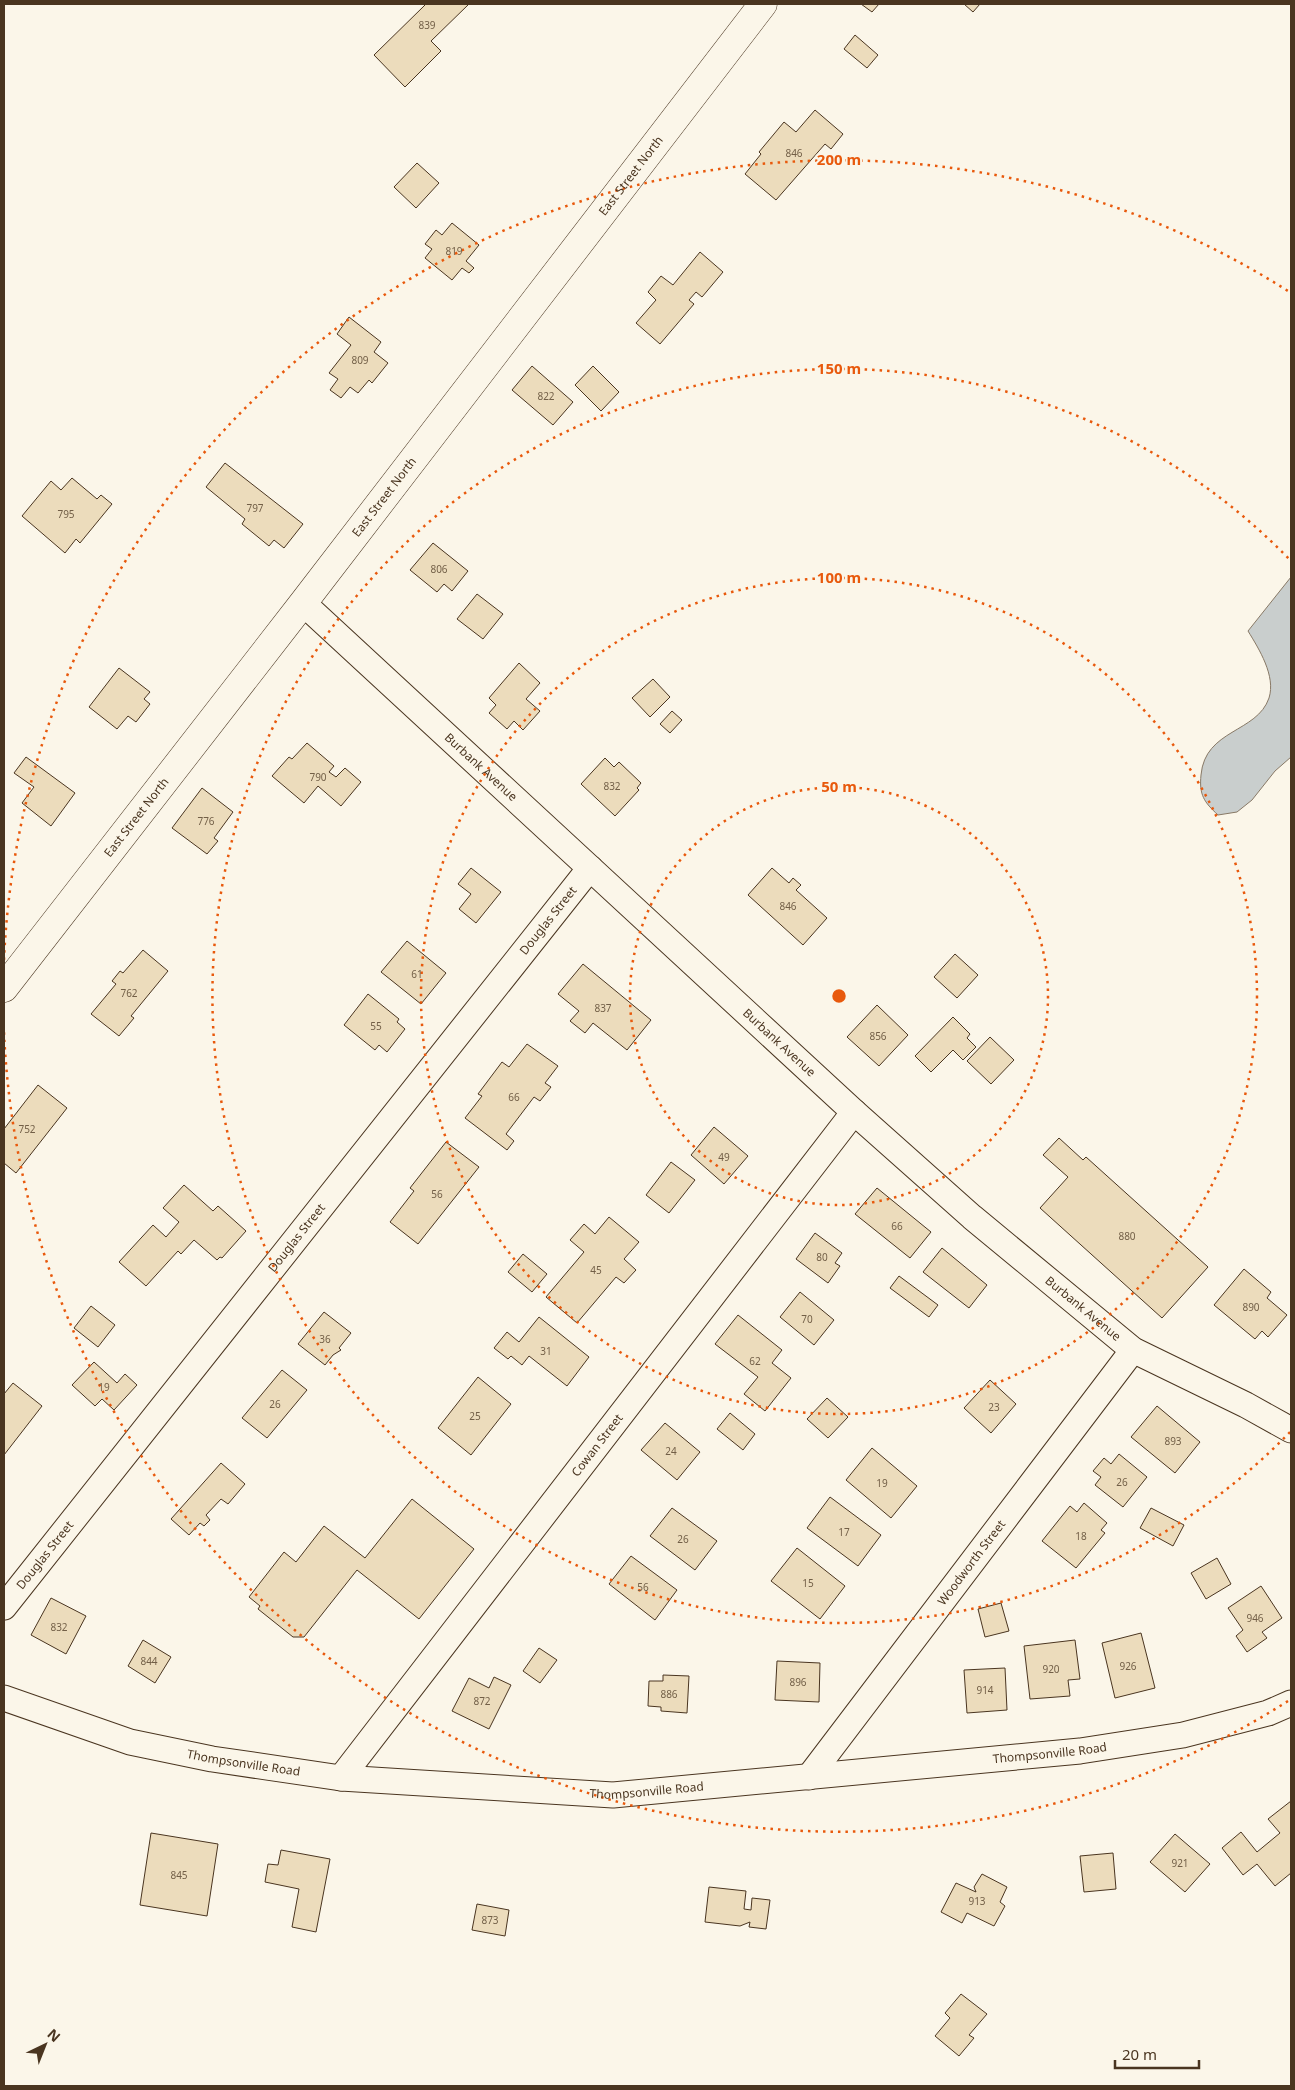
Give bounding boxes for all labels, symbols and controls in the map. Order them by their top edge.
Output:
house number: 839 [418,18,436,32]
street label: East Street North [594,132,667,219]
house number: 846 [785,146,803,160]
text: 200 m [817,149,861,169]
house number: 819 [445,244,463,258]
house number: 809 [351,353,369,367]
text: 150 m [817,358,861,378]
house number: 822 [537,389,555,403]
street label: East Street North [348,453,420,540]
house number: 797 [246,501,264,515]
house number: 795 [57,507,75,521]
house number: 806 [430,562,448,576]
text: 100 m [817,567,861,587]
street label: Burbank Avenue [441,729,521,805]
house number: 790 [309,770,327,784]
street label: East Street North [100,774,172,860]
text: 50 m [821,776,857,796]
house number: 832 [603,779,621,793]
house number: 776 [197,814,215,828]
street label: Douglas Street [515,882,581,958]
house number: 846 [779,899,797,913]
house number: 61 [411,967,423,981]
house number: 762 [120,986,138,1000]
centre of rings [830,987,848,1005]
house number: 837 [594,1001,612,1015]
street label: Burbank Avenue [739,1004,820,1080]
house number: 55 [370,1019,382,1033]
house number: 856 [869,1029,887,1043]
house number: 66 [508,1090,520,1104]
house number: 752 [18,1122,36,1136]
house number: 49 [718,1150,730,1164]
house number: 56 [431,1187,443,1201]
street label: Douglas Street [264,1199,329,1275]
house number: 66 [891,1219,903,1233]
house number: 880 [1118,1229,1136,1243]
house number: 80 [816,1250,828,1264]
house number: 45 [590,1263,602,1277]
street label: Burbank Avenue [1042,1272,1125,1345]
house number: 890 [1242,1300,1260,1314]
house number: 70 [801,1312,813,1326]
house number: 36 [319,1332,331,1346]
house number: 31 [540,1344,552,1358]
house number: 62 [749,1354,761,1368]
house number: 19 [98,1380,110,1394]
house number: 26 [269,1397,281,1411]
house number: 23 [988,1400,1000,1414]
house number: 25 [469,1409,481,1423]
street label: Cowan Street [567,1410,627,1480]
house number: 893 [1164,1434,1182,1448]
house number: 24 [665,1444,677,1458]
house number: 26 [1116,1475,1128,1489]
house number: 19 [876,1476,888,1490]
street label: Woodworth Street [933,1516,1009,1609]
street label: Douglas Street [12,1517,78,1593]
house number: 17 [838,1525,850,1539]
house number: 18 [1075,1529,1087,1543]
house number: 26 [677,1532,689,1546]
house number: 15 [802,1576,814,1590]
house number: 56 [637,1580,649,1594]
house number: 946 [1246,1611,1264,1625]
house number: 832 [50,1620,68,1634]
house number: 844 [140,1654,158,1668]
house number: 926 [1119,1659,1137,1673]
house number: 920 [1042,1662,1060,1676]
house number: 896 [789,1675,807,1689]
house number: 914 [976,1683,994,1697]
house number: 886 [660,1687,678,1701]
house number: 872 [473,1694,491,1708]
street label: Thompsonville Road [992,1738,1108,1767]
street label: Thompsonville Road [185,1745,301,1780]
street label: Thompsonville Road [589,1777,705,1803]
house number: 921 [1171,1856,1189,1870]
house number: 845 [170,1868,188,1882]
house number: 913 [968,1894,986,1908]
house number: 873 [481,1913,499,1927]
north arrow [20,2020,70,2070]
text: N [44,2024,65,2046]
scale bar [1115,2038,1199,2070]
text: 20 m [1122,2044,1157,2064]

